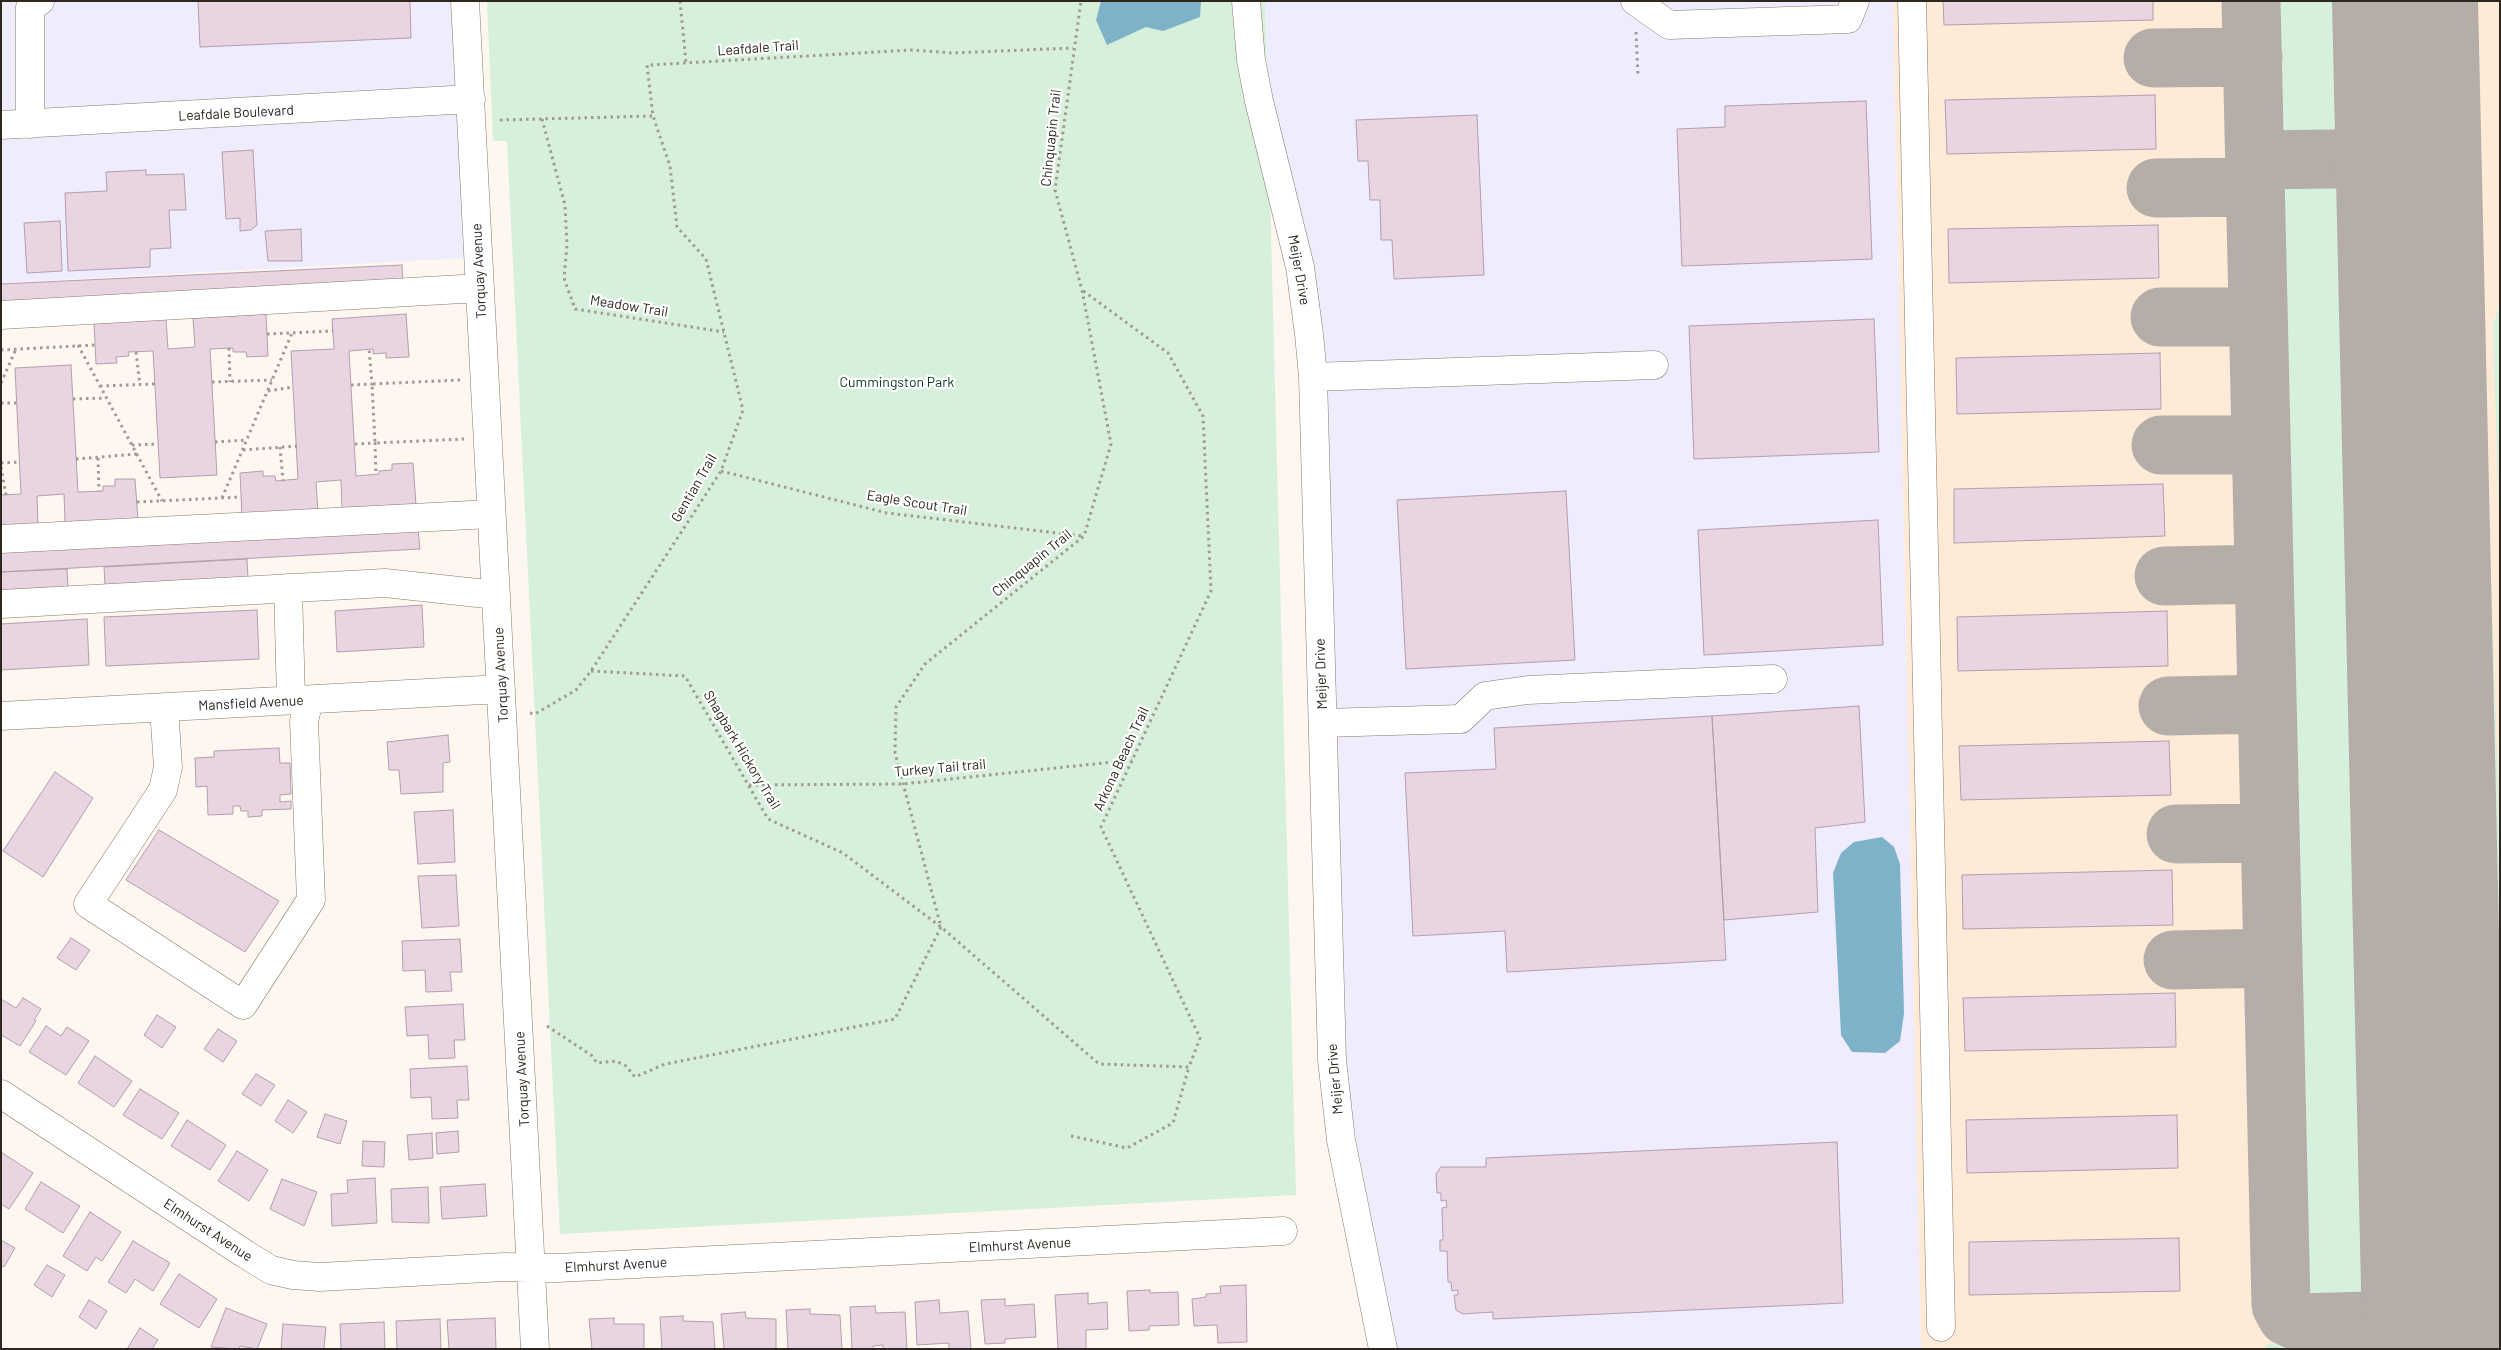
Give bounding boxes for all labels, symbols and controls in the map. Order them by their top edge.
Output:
street label: Leafdale Trail [717,37,799,59]
street label: Chinquapin Trail [1038,89,1064,187]
street label: Leafdale Boulevard [178,102,294,124]
street label: Torquay Avenue [468,223,490,319]
street label: Meijer Drive [1285,234,1313,306]
street label: Meadow Trail [589,292,669,320]
park label: Cummingston Park [840,374,954,390]
street label: Gentian Trail [668,451,720,525]
street label: Eagle Scout Trail [866,487,968,519]
street label: Chinquapin Trail [989,526,1075,600]
street label: Torquay Avenue [490,627,512,723]
street label: Meijer Drive [1311,638,1331,710]
street label: Shagbark Hickory Trail [700,688,784,812]
street label: Mansfield Avenue [198,692,304,714]
street label: Arkona Beach Trail [1090,704,1152,814]
street label: Turkey Tail trail [894,756,986,780]
street label: Torquay Avenue [511,1031,533,1127]
street label: Meijer Drive [1324,1043,1346,1115]
street label: Elmhurst Avenue [160,1195,256,1265]
street label: Elmhurst Avenue [968,1234,1072,1256]
street label: Elmhurst Avenue [564,1254,668,1276]

